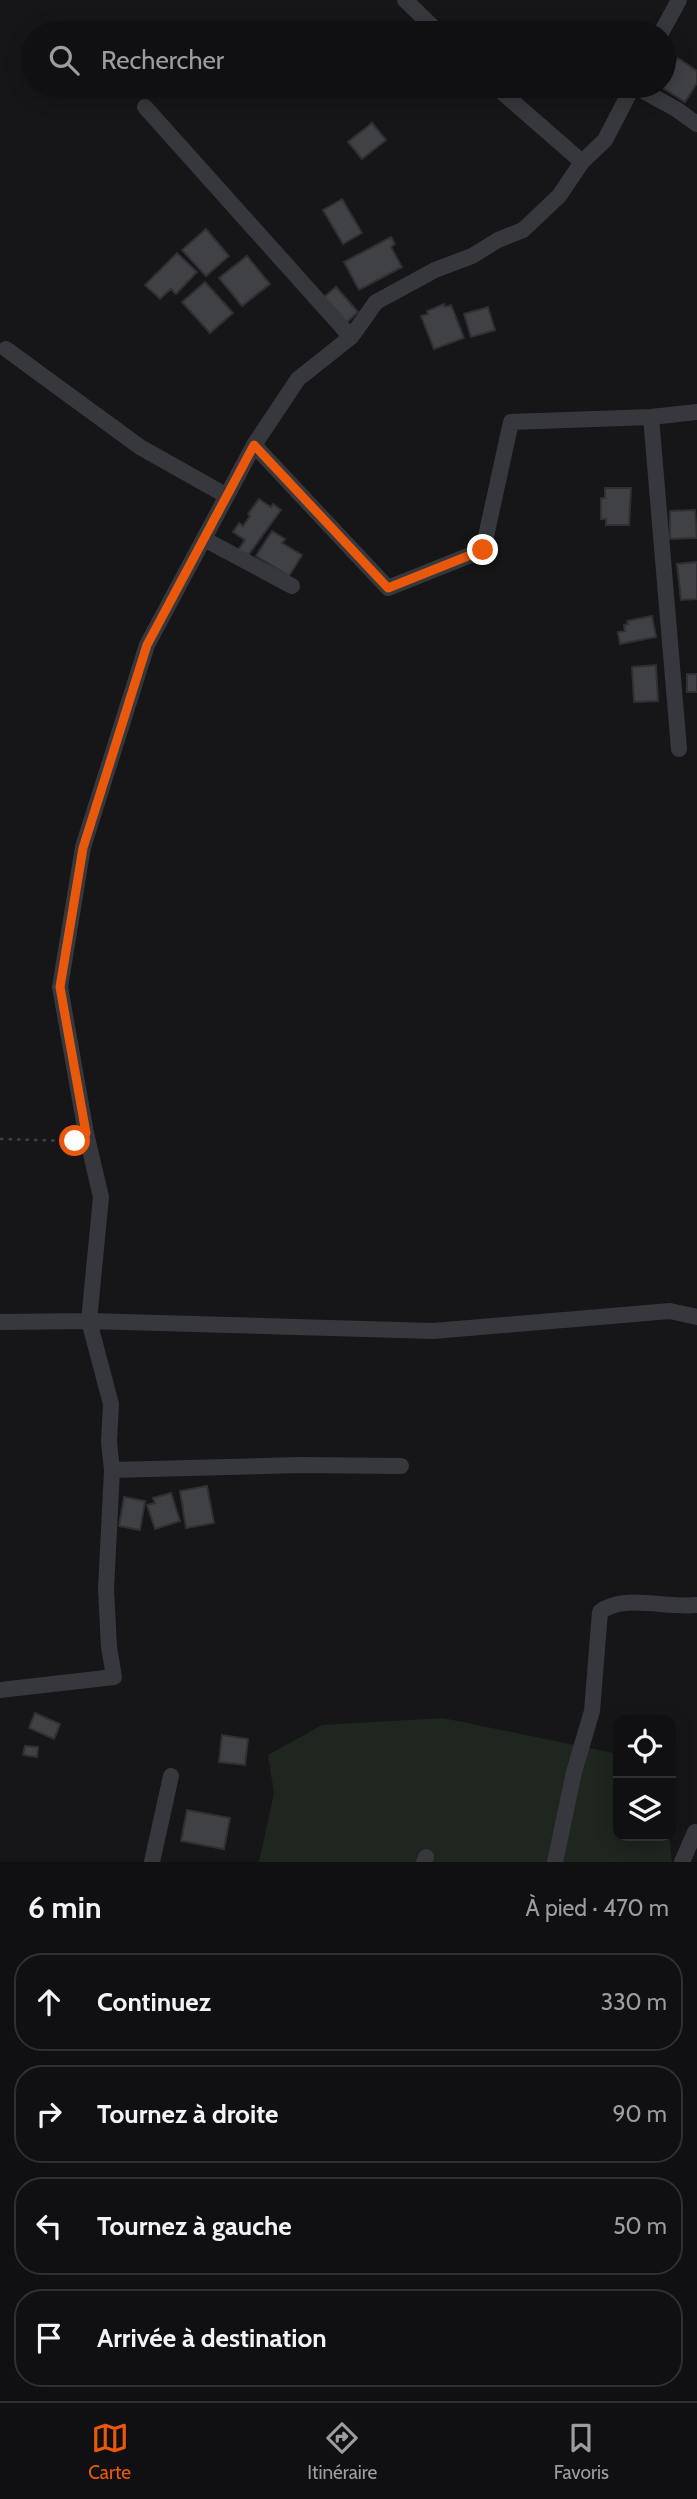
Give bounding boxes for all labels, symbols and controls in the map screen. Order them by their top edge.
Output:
search box [21,21,676,98]
icon: search [45,41,83,79]
text: Rechercher [101,44,224,76]
route end [467,534,498,565]
route start [59,1125,90,1156]
map controls [613,1715,676,1841]
button: locate [613,1715,676,1778]
button: layers [613,1778,676,1841]
text: 6 min [28,1889,101,1926]
text: À pied · 470 m [526,1894,669,1922]
icon: ahead [30,1983,68,2021]
text: Continuez [97,1986,211,2018]
text: 330 m [601,1988,667,2016]
icon: right [30,2095,68,2133]
text: Tournez à droite [97,2098,279,2130]
text: 90 m [613,2100,667,2128]
icon: left [30,2207,68,2245]
text: Tournez à gauche [97,2210,292,2242]
text: 50 m [613,2212,667,2240]
icon: arrive [30,2319,68,2357]
text: Arrivée à destination [97,2322,327,2354]
tab: Carte [88,2419,131,2484]
tab: Itinéraire [307,2419,377,2484]
tab: Favoris [554,2419,609,2484]

